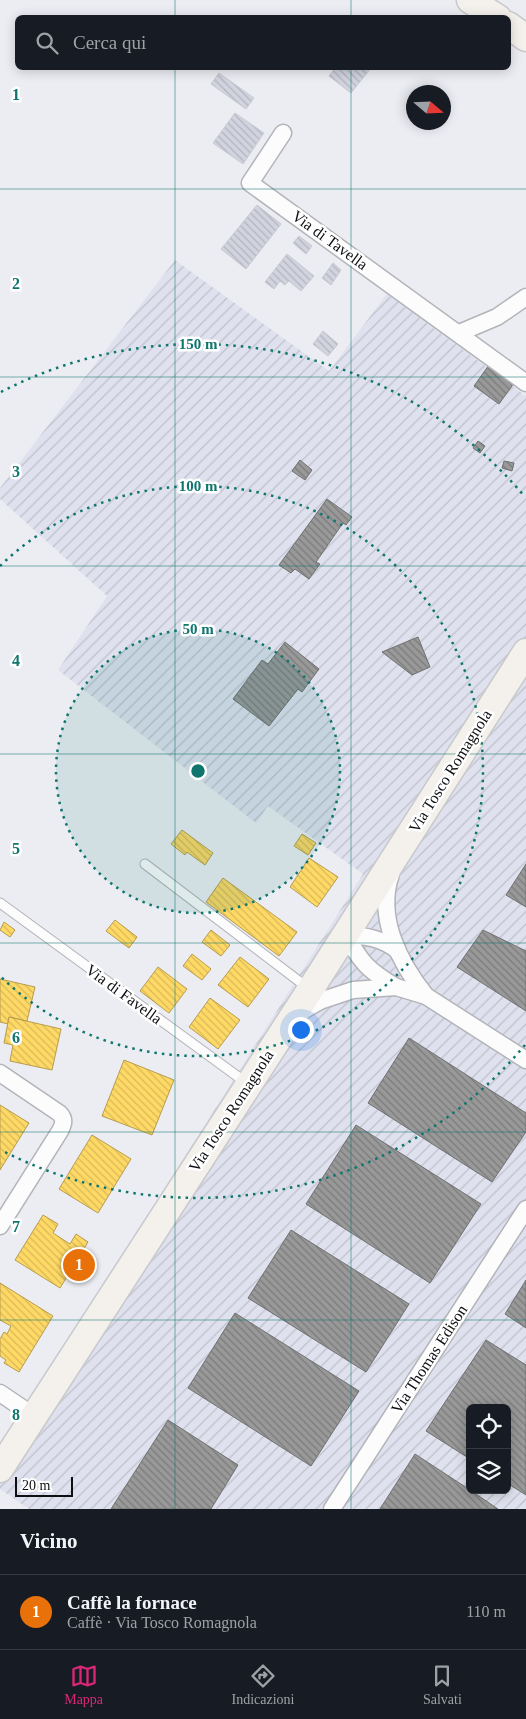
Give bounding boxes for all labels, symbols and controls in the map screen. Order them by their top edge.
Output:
search box [15,15,511,70]
icon: search [33,29,61,57]
text: Cerca qui [73,32,146,53]
north arrow [406,85,451,130]
text: 1 [12,86,20,103]
street label: Via di Tavella [289,207,371,273]
text: 2 [12,275,20,292]
text: 150 m [179,336,218,352]
text: 3 [12,463,20,480]
text: 100 m [179,478,218,494]
text: 50 m [182,621,214,637]
text: 4 [12,652,20,669]
street label: Via Tosco Romagnola [405,706,496,836]
centre of rings [189,762,207,780]
text: 5 [12,840,20,857]
street label: Via di Favella [83,961,165,1027]
your location [288,1017,314,1043]
text: 6 [12,1029,20,1046]
street label: Via Tosco Romagnola [185,1047,278,1176]
text: 7 [12,1218,20,1235]
pin: 1 [63,1246,95,1284]
street label: Via Thomas Edison [388,1302,470,1416]
map controls [466,1404,511,1494]
button: locate [466,1404,511,1449]
text: 8 [12,1406,20,1423]
button: layers [466,1449,511,1494]
scale bar [15,1474,72,1497]
text: 20 m [22,1478,50,1493]
text: Vicino [20,1529,78,1553]
text: Caffè la fornace [67,1592,197,1613]
text: 1 [32,1603,40,1620]
text: 110 m [466,1603,506,1620]
text: Caffè · Via Tosco Romagnola [67,1614,257,1631]
tab: Mappa [64,1662,103,1708]
tab: Indicazioni [232,1662,294,1708]
tab: Salvati [423,1662,462,1708]

